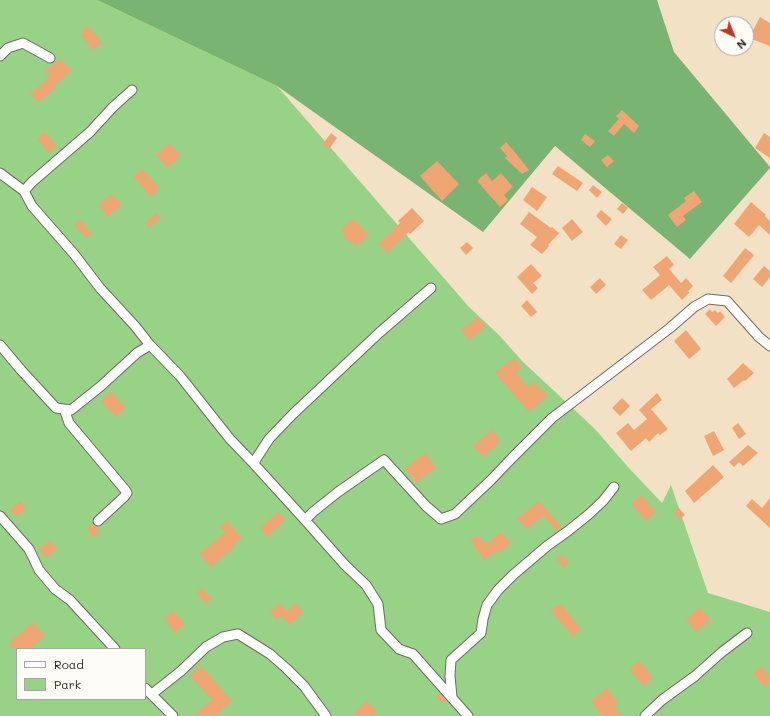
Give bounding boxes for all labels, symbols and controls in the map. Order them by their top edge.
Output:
north arrow [714,16,754,56]
text: N [734,36,750,53]
legend [16,648,146,700]
text: Road [54,656,84,672]
text: Park [54,676,81,692]

